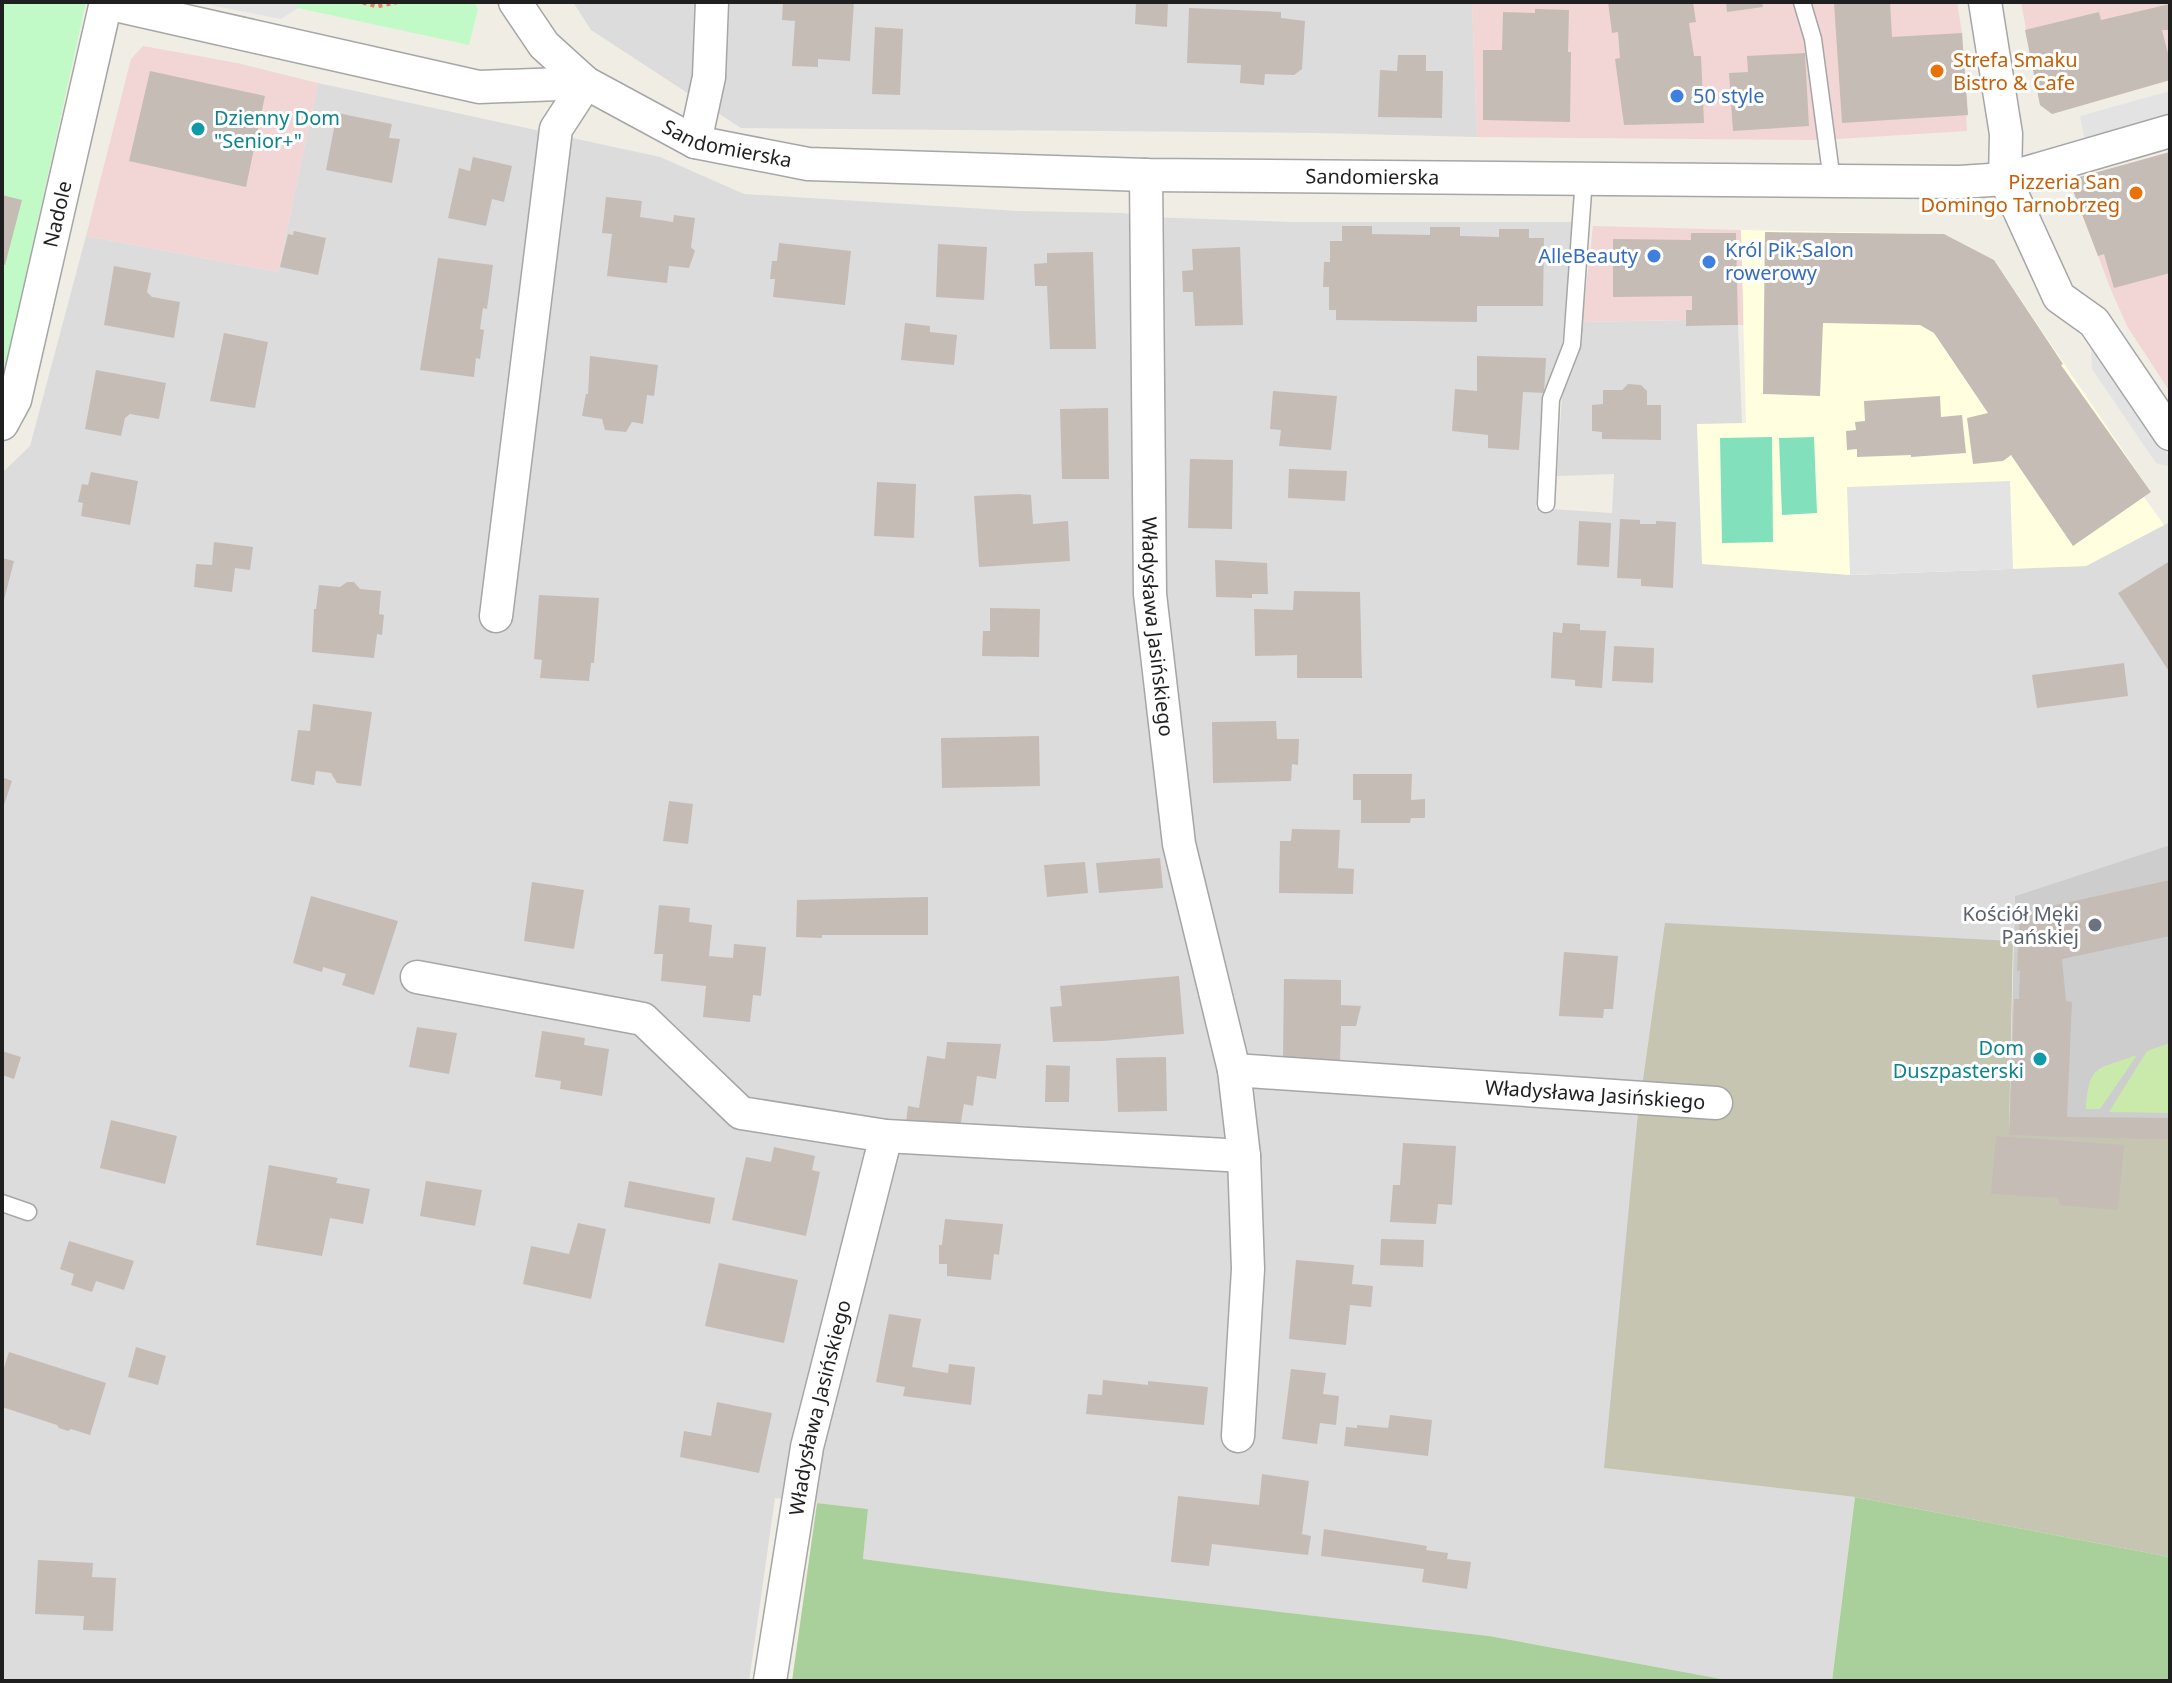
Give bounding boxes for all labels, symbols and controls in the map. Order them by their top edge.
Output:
place label: Strefa Smaku Bistro & Cafe [1953,46,2078,96]
marker: Strefa Smaku Bistro & Cafe [1928,62,1946,80]
place label: 50 style [1693,82,1765,109]
marker: 50 style [1668,87,1686,105]
place label: Dzienny Dom "Senior+" [214,104,340,154]
street label: Sandomierska [658,113,794,174]
marker: Dzienny Dom "Senior+" [189,120,207,138]
street label: Sandomierska [1305,162,1439,191]
place label: Pizzeria San Domingo Tarnobrzeg [1920,168,2120,218]
street label: Nadole [36,178,78,250]
marker: Pizzeria San Domingo Tarnobrzeg [2127,184,2145,202]
place label: Król Pik-Salon rowerowy [1725,236,1854,286]
place label: AlleBeauty [1538,242,1639,269]
marker: AlleBeauty [1645,247,1663,265]
marker: Król Pik-Salon rowerowy [1700,253,1718,271]
street label: Władysława Jasińskiego [1136,516,1180,738]
place label: Kościół Męki Pańskiej [1962,900,2079,950]
marker: Kościół Męki Pańskiej [2086,916,2104,934]
place label: Dom Duszpasterski [1893,1034,2024,1084]
marker: Dom Duszpasterski [2031,1050,2049,1068]
street label: Władysława Jasińskiego [1484,1073,1706,1115]
street label: Władysława Jasińskiego [782,1297,857,1517]

